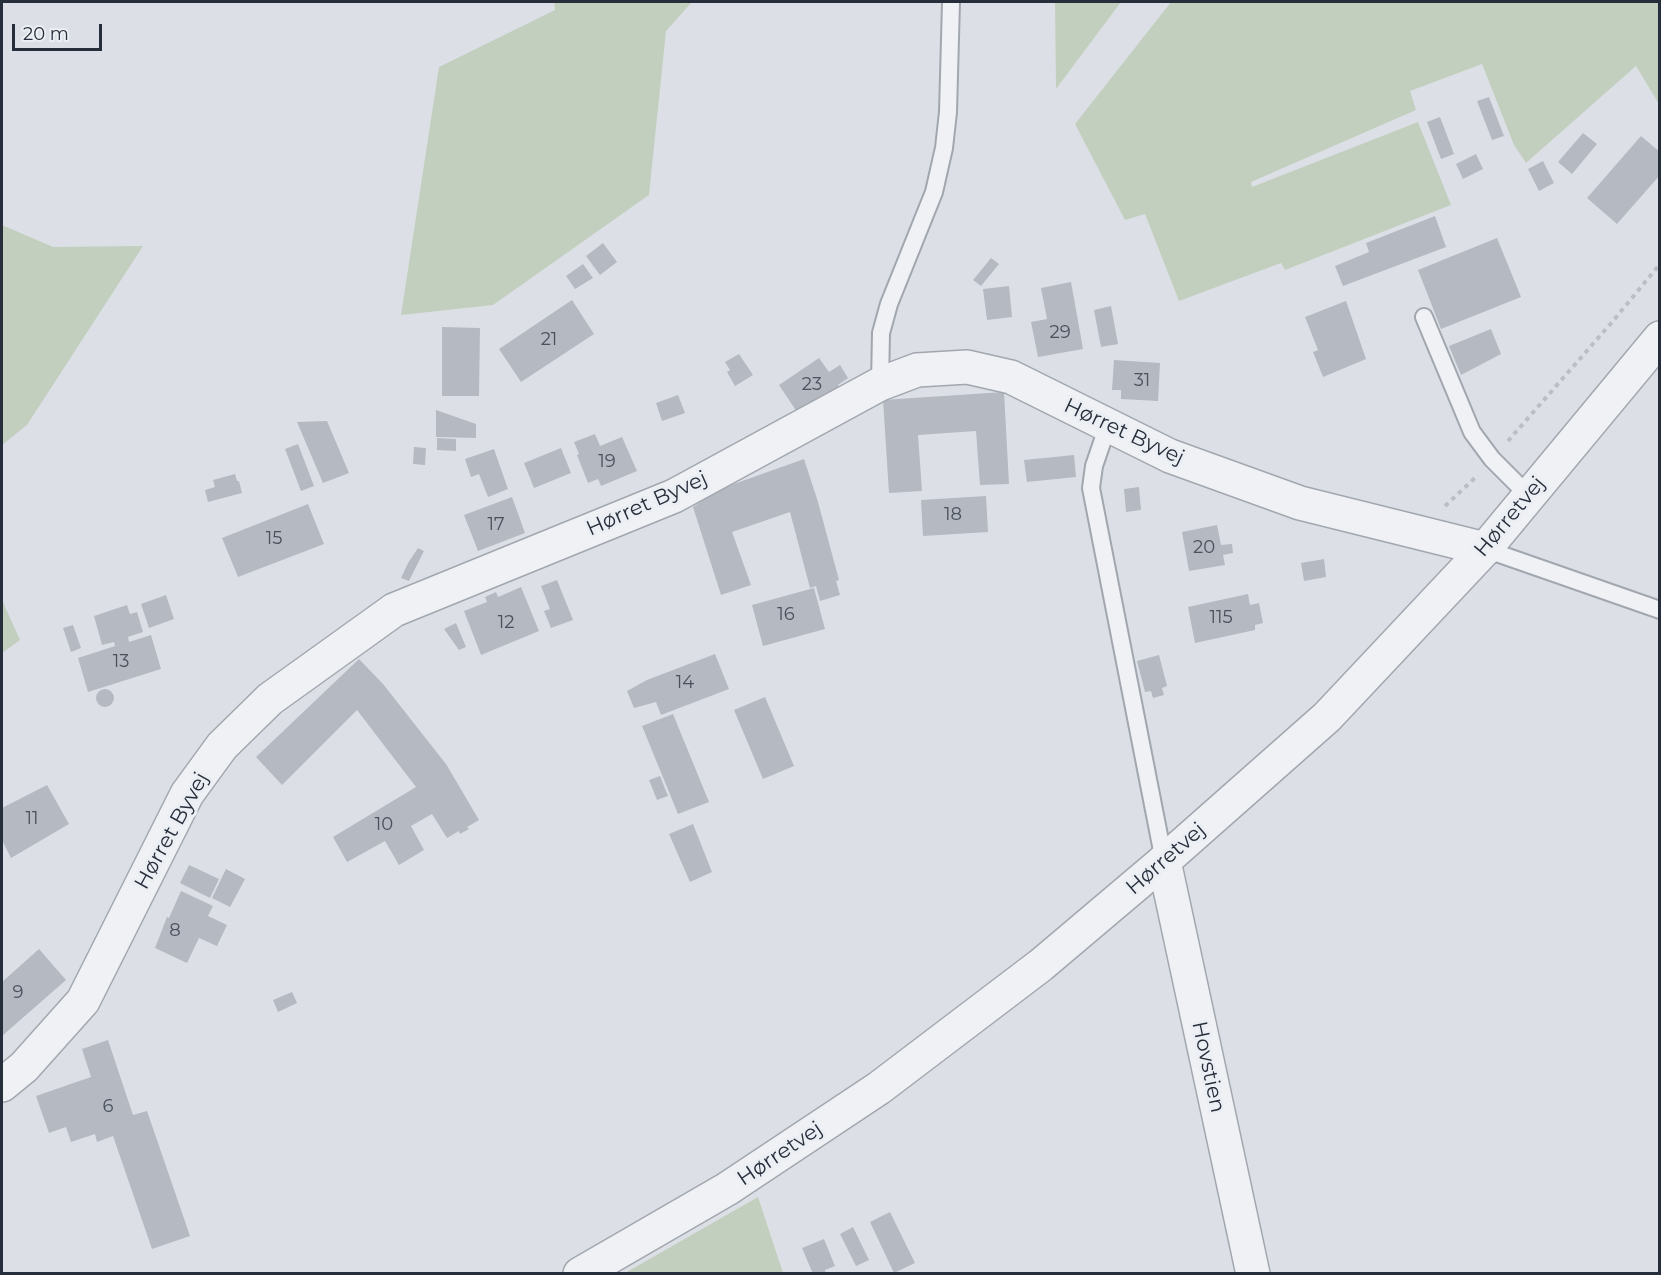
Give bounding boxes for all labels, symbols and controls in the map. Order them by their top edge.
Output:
scale bar [15,12,105,50]
text: 20 m [23,23,69,45]
house number: 29 [1049,322,1071,344]
house number: 21 [541,329,557,351]
house number: 31 [1134,370,1150,392]
house number: 23 [802,374,822,396]
street label: Hørret Byvej [1060,393,1188,471]
house number: 19 [598,451,616,473]
street label: Hørret Byvej [583,466,711,542]
street label: Hørretvej [1469,472,1551,562]
house number: 18 [944,504,962,526]
house number: 17 [487,514,505,536]
house number: 15 [266,528,282,550]
house number: 20 [1193,537,1215,559]
house number: 16 [777,604,795,626]
house number: 115 [1209,607,1233,629]
house number: 12 [498,612,514,634]
house number: 13 [113,651,129,673]
house number: 14 [676,672,694,694]
street label: Hørret Byvej [130,768,214,894]
house number: 11 [26,808,38,830]
house number: 10 [375,814,393,836]
street label: Hørretvej [1121,818,1211,900]
house number: 8 [169,920,181,942]
house number: 9 [13,982,23,1004]
street label: Hovstien [1186,1019,1230,1115]
house number: 6 [103,1096,113,1118]
street label: Hørretvej [733,1116,827,1192]

